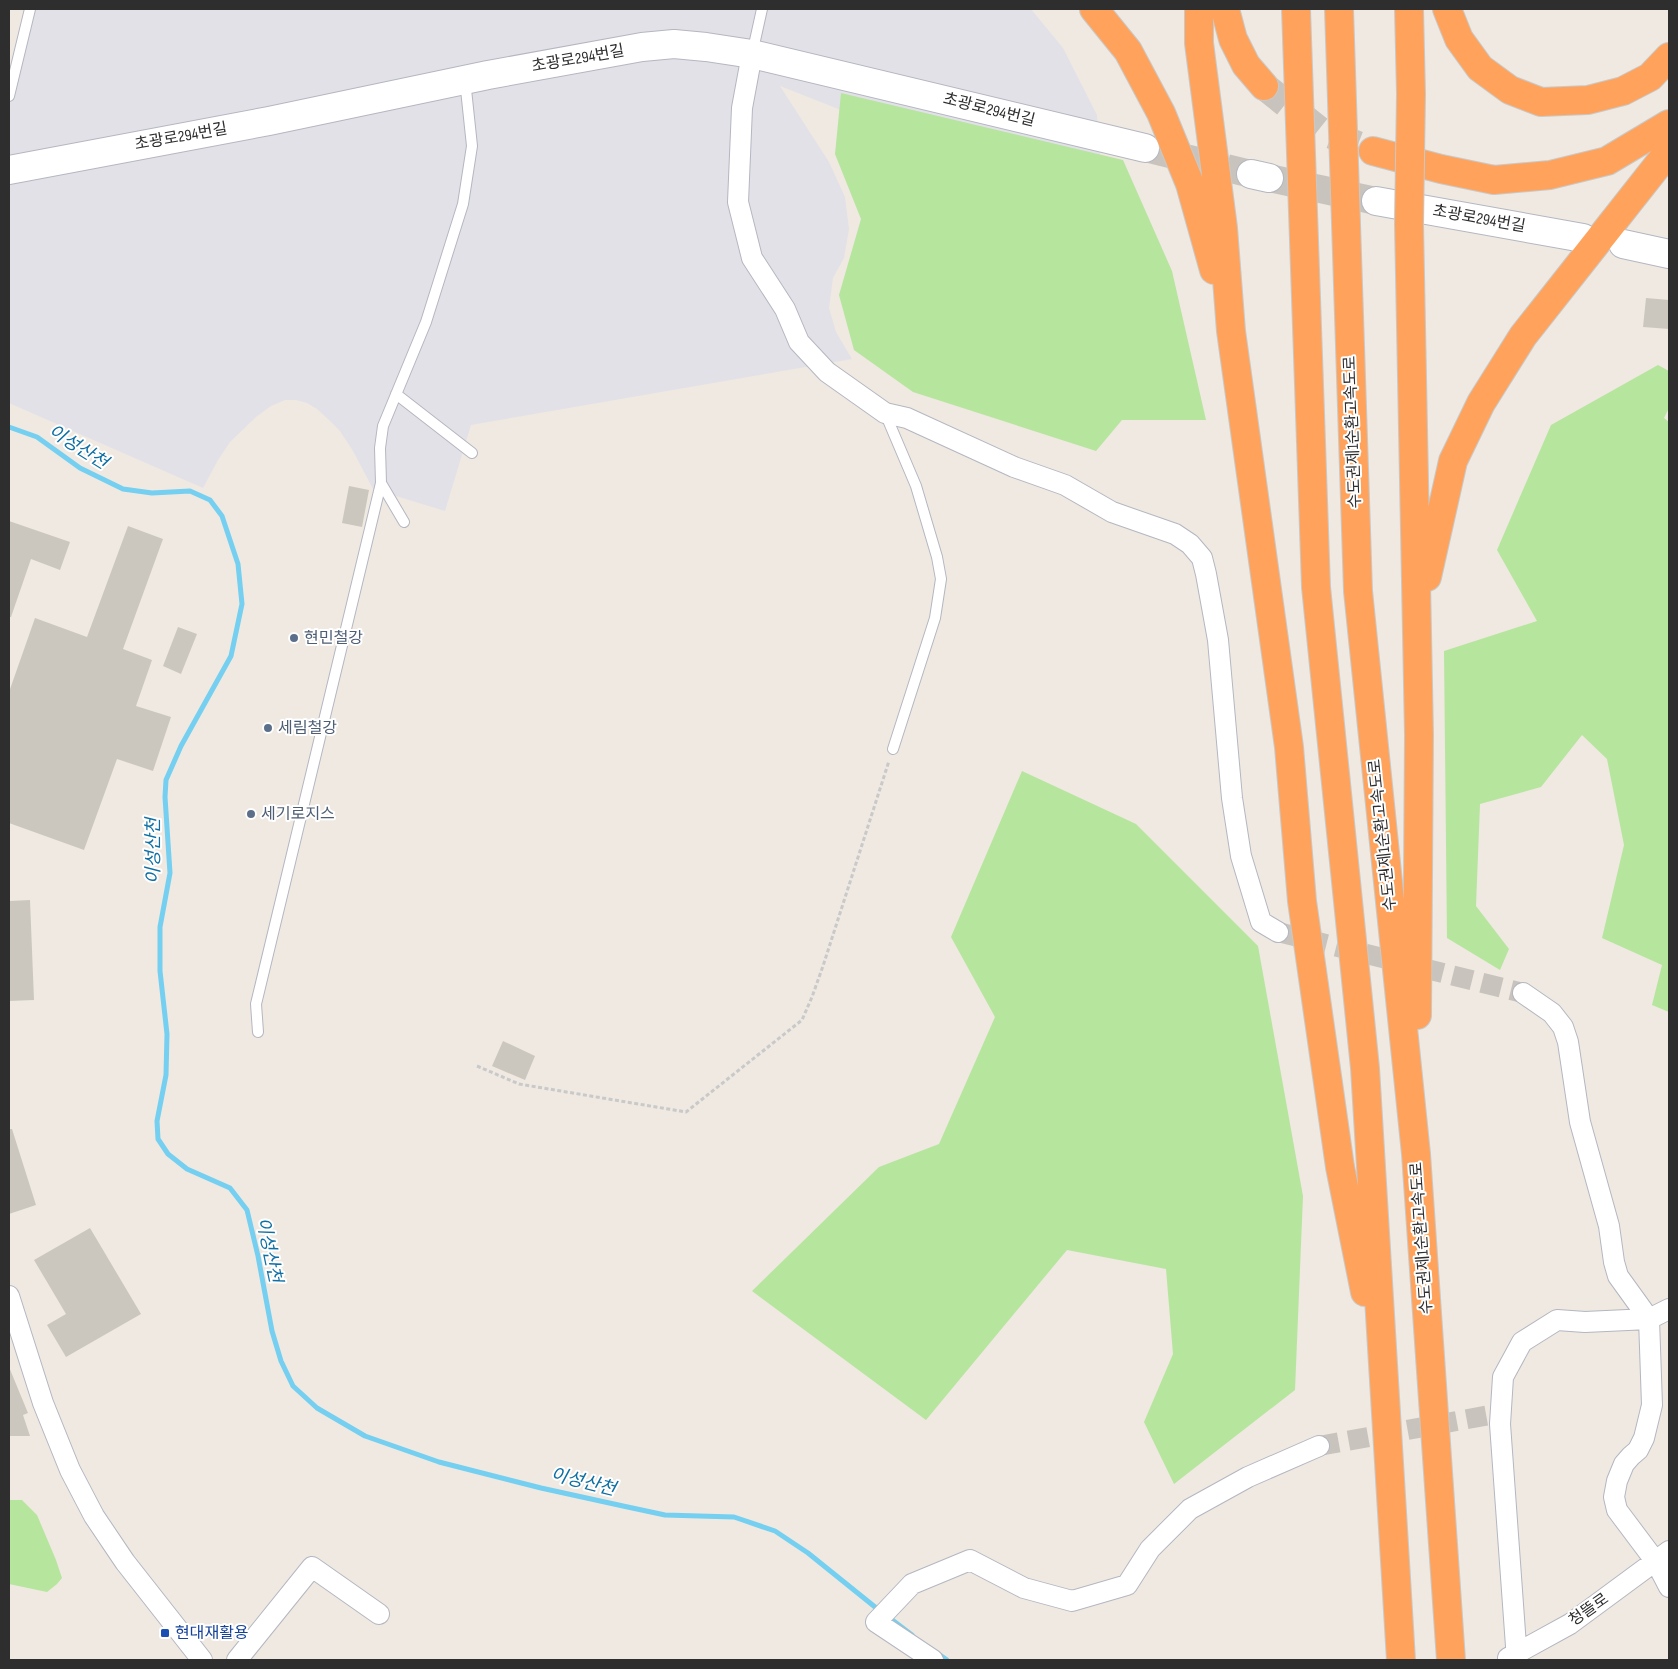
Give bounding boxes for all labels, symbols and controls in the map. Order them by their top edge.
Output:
street label: 초광로294번길 [530,41,626,77]
street label: 초광로294번길 [941,89,1037,131]
street label: 초광로294번길 [133,119,229,155]
street label: 초광로294번길 [1431,201,1527,237]
street label: 수도권제1순환고속도로 [1341,355,1365,509]
water label: 이성산천 [44,421,114,475]
place label: 현민철강 [304,629,363,648]
marker: 현민철강 [288,632,300,644]
place label: 세림철강 [278,719,337,738]
marker: 세림철강 [262,722,274,734]
street label: 수도권제1순환고속도로 [1366,758,1400,912]
place label: 세기로지스 [261,805,335,824]
marker: 세기로지스 [245,808,257,820]
water label: 이성산천 [143,815,164,884]
street label: 수도권제1순환고속도로 [1407,1161,1437,1315]
water label: 이성산천 [252,1215,287,1287]
water label: 이성산천 [548,1464,620,1501]
street label: 청뜰로 [1565,1589,1613,1630]
place label: 현대재활용 [175,1624,249,1643]
marker: 현대재활용 [159,1627,171,1639]

